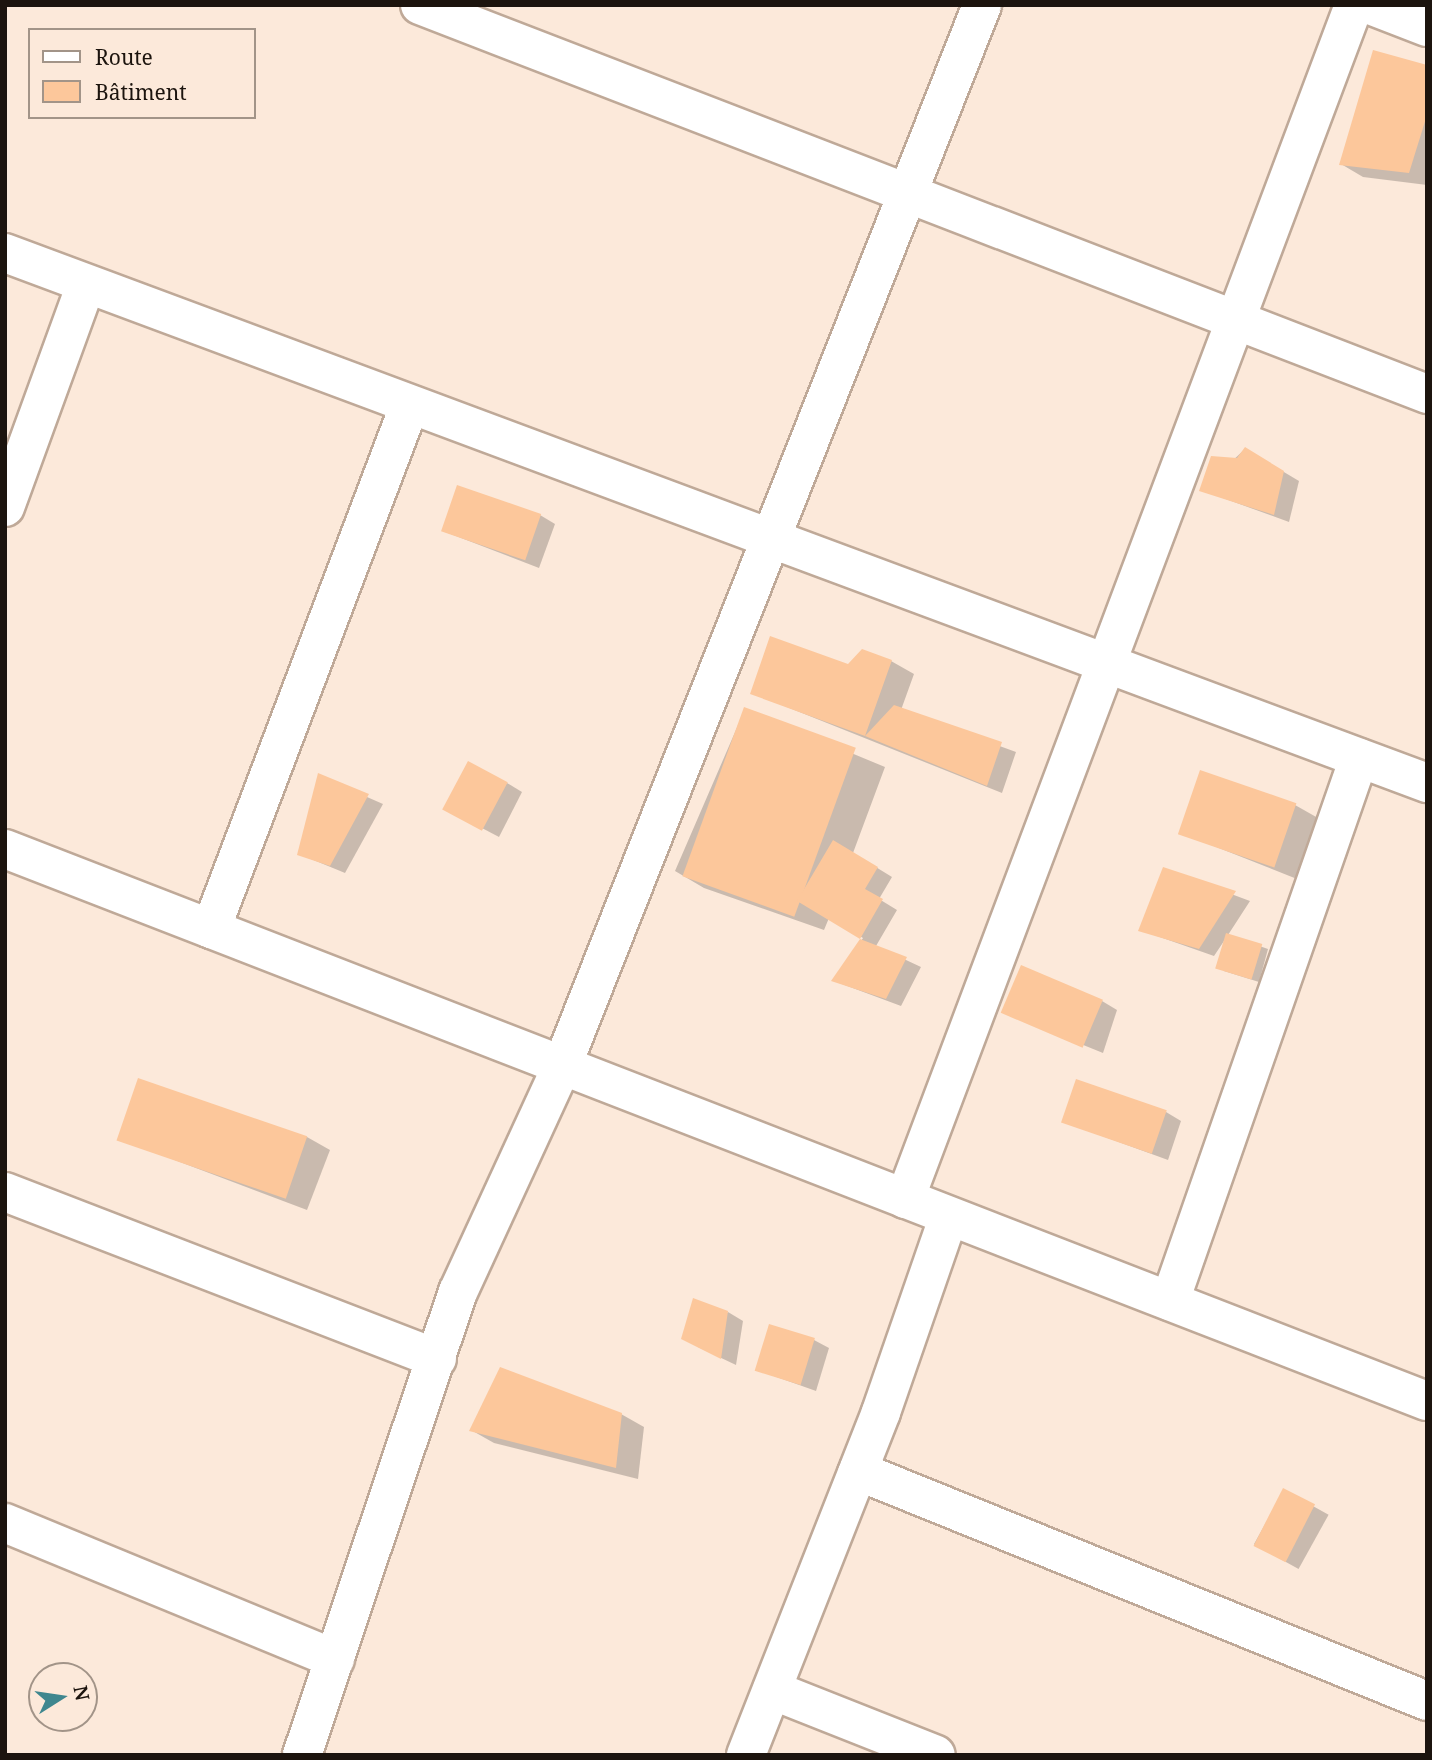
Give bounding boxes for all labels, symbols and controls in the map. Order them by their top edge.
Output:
legend [28,28,256,119]
text: Route [95,43,153,71]
text: Bâtiment [95,78,187,106]
north arrow [28,1662,98,1732]
text: N [67,1683,96,1703]

